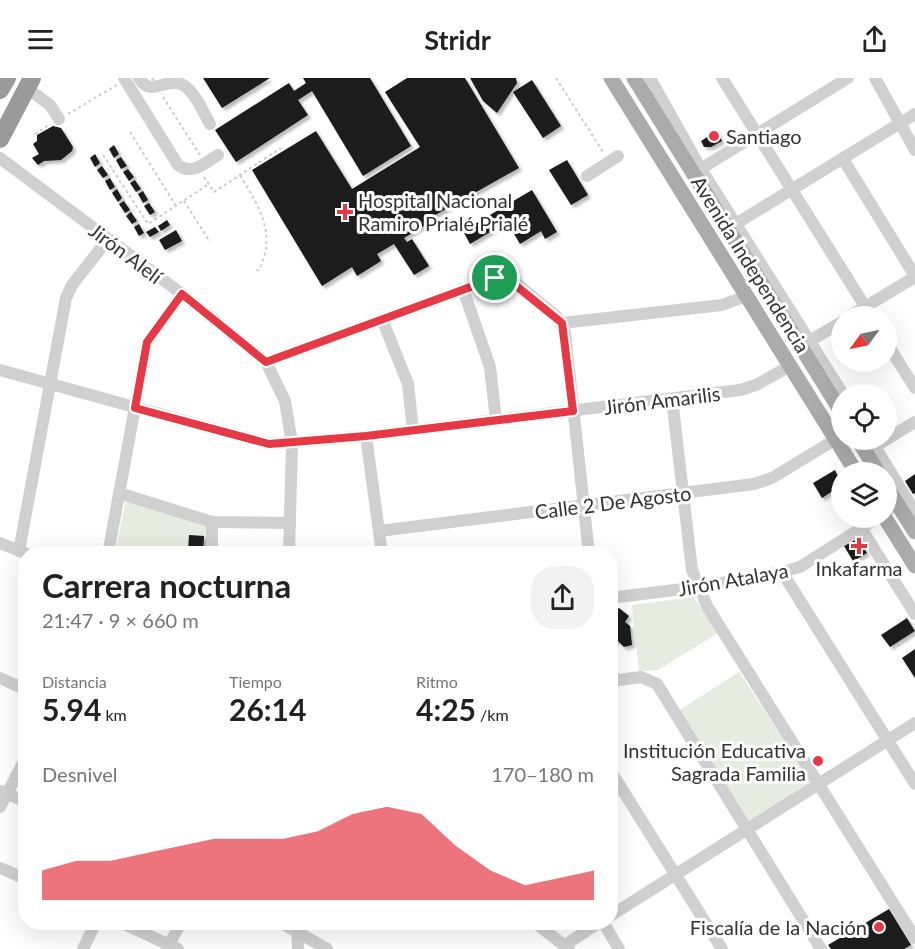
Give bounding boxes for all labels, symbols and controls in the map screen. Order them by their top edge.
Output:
icon: menu [24,23,57,56]
text: Stridr [424,23,491,56]
icon: share [858,23,891,56]
place label: Santiago [726,124,802,148]
marker: Santiago [707,129,721,143]
street label: Avenida Independencia [687,171,815,357]
place label: Hospital Nacional Ramiro Prialé Prialé [358,188,528,235]
marker: Hospital Nacional Ramiro Prialé Prialé [336,203,354,221]
street label: Jirón Alelí [85,218,168,289]
pin [469,252,520,303]
icon: arrive [478,261,511,294]
north arrow [831,306,897,372]
map controls [831,306,897,528]
street label: Jirón Amarilis [602,381,722,419]
button: locate [831,384,897,450]
button: layers [831,462,897,528]
street label: Calle 2 De Agosto [533,480,693,524]
marker: Inkafarma [852,539,866,553]
place label: Inkafarma [815,556,903,580]
street label: Jirón Atalaya [676,558,790,600]
text: Carrera nocturna [42,565,291,605]
button: share [531,566,594,629]
text: 21:47 · 9 × 660 m [42,608,199,632]
text: Distancia [42,672,107,691]
text: Tiempo [229,672,282,691]
text: Ritmo [416,672,458,691]
text: 5.94 [42,691,101,727]
text: 26:14 [229,691,306,727]
text: 4:25 [416,691,476,727]
text: km [101,705,127,724]
text: /km [476,705,509,724]
place label: Institución Educativa Sagrada Familia [623,738,806,785]
marker: Institución Educativa Sagrada Familia [811,754,825,768]
text: Desnivel [42,762,118,786]
text: 170–180 m [491,762,594,786]
place label: Fiscalía de la Nación [690,915,867,939]
marker: Fiscalía de la Nación [872,920,886,934]

